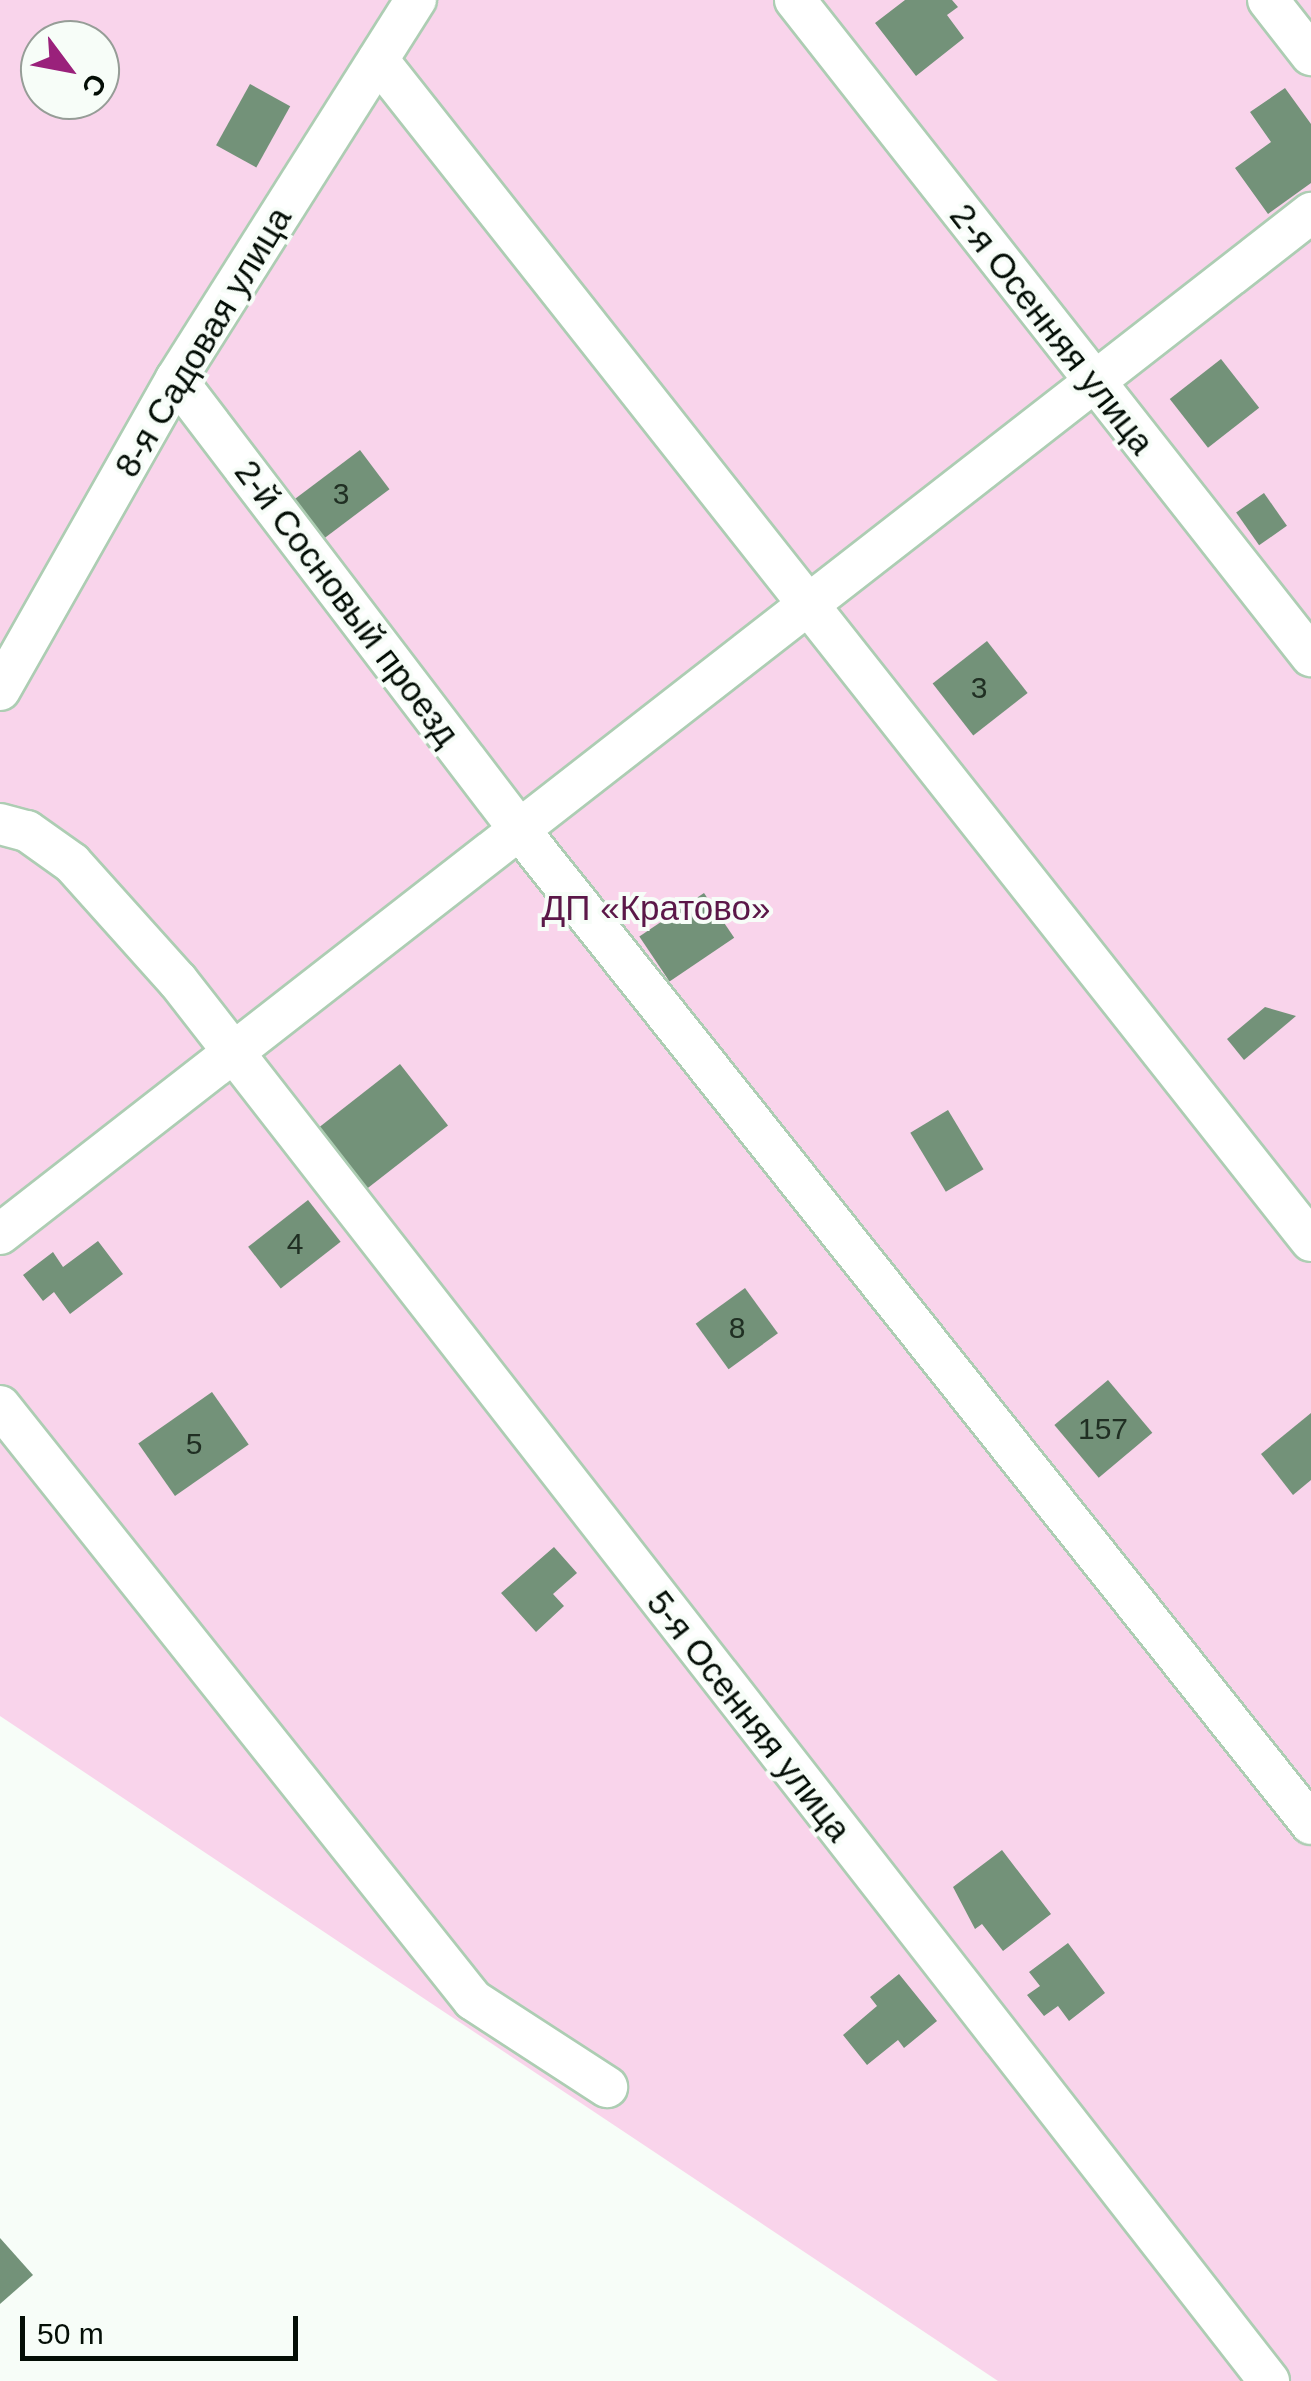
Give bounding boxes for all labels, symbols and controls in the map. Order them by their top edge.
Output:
north arrow [20,20,120,120]
text: С [76,68,113,102]
street label: 2-я Осенняя улица [941,195,1163,463]
street label: 8-я Садовая улица [106,199,300,485]
street label: 2-й Сосновый проезд [226,452,468,754]
house number: 3 [333,476,349,512]
house number: 3 [971,670,987,706]
park label: ДП «Кратово» [542,887,770,929]
house number: 4 [287,1226,303,1262]
house number: 8 [729,1310,745,1346]
house number: 157 [1078,1411,1128,1447]
house number: 5 [186,1426,202,1462]
street label: 5-я Осенняя улица [638,1582,860,1850]
scale bar [25,2296,302,2358]
text: 50 m [37,2317,104,2350]

